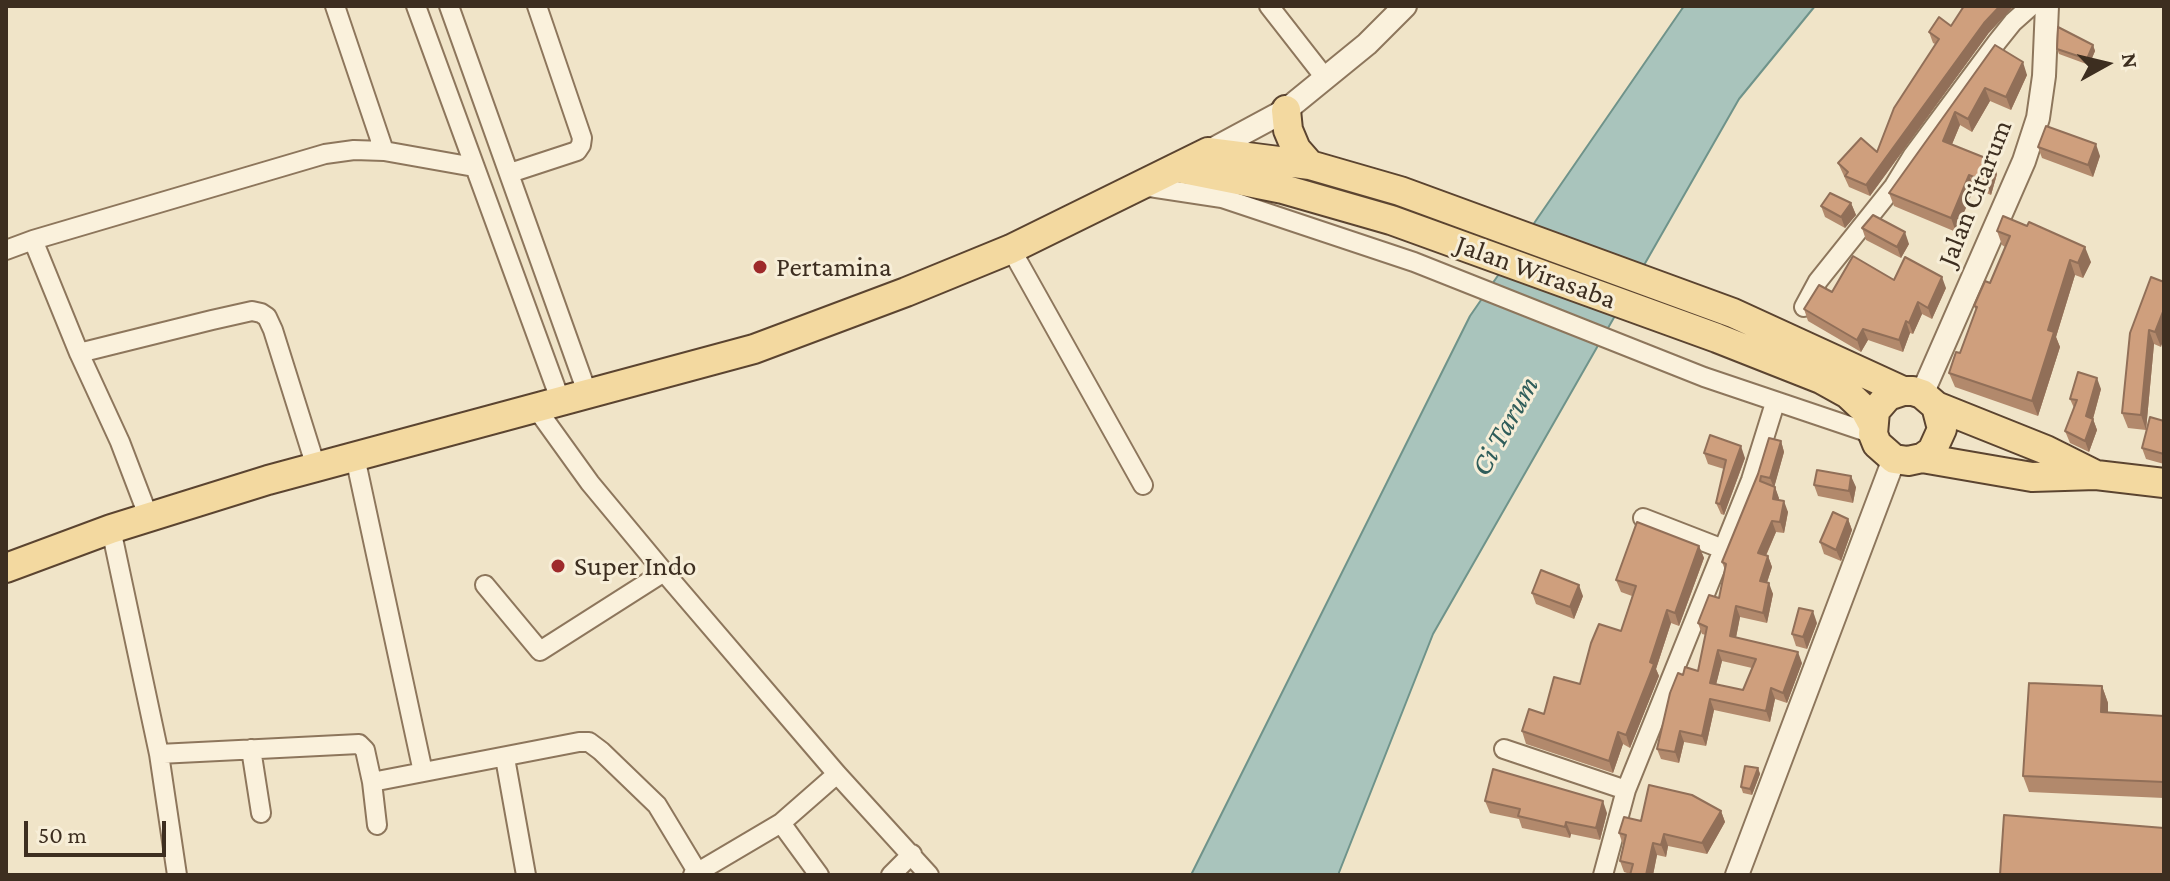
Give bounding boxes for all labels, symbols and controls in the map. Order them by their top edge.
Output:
north arrow [2066,24,2146,104]
text: N [2117,51,2144,70]
street label: Jalan Citarum [1930,115,2020,271]
street label: Jalan Wirasaba [1451,227,1621,317]
place label: Pertamina [776,250,892,284]
marker: Pertamina [751,258,769,276]
water label: Ci Tarum [1463,370,1547,482]
place label: Super Indo [574,549,696,583]
marker: Super Indo [549,557,567,575]
scale bar [28,805,170,855]
text: 50 m [38,821,87,848]

